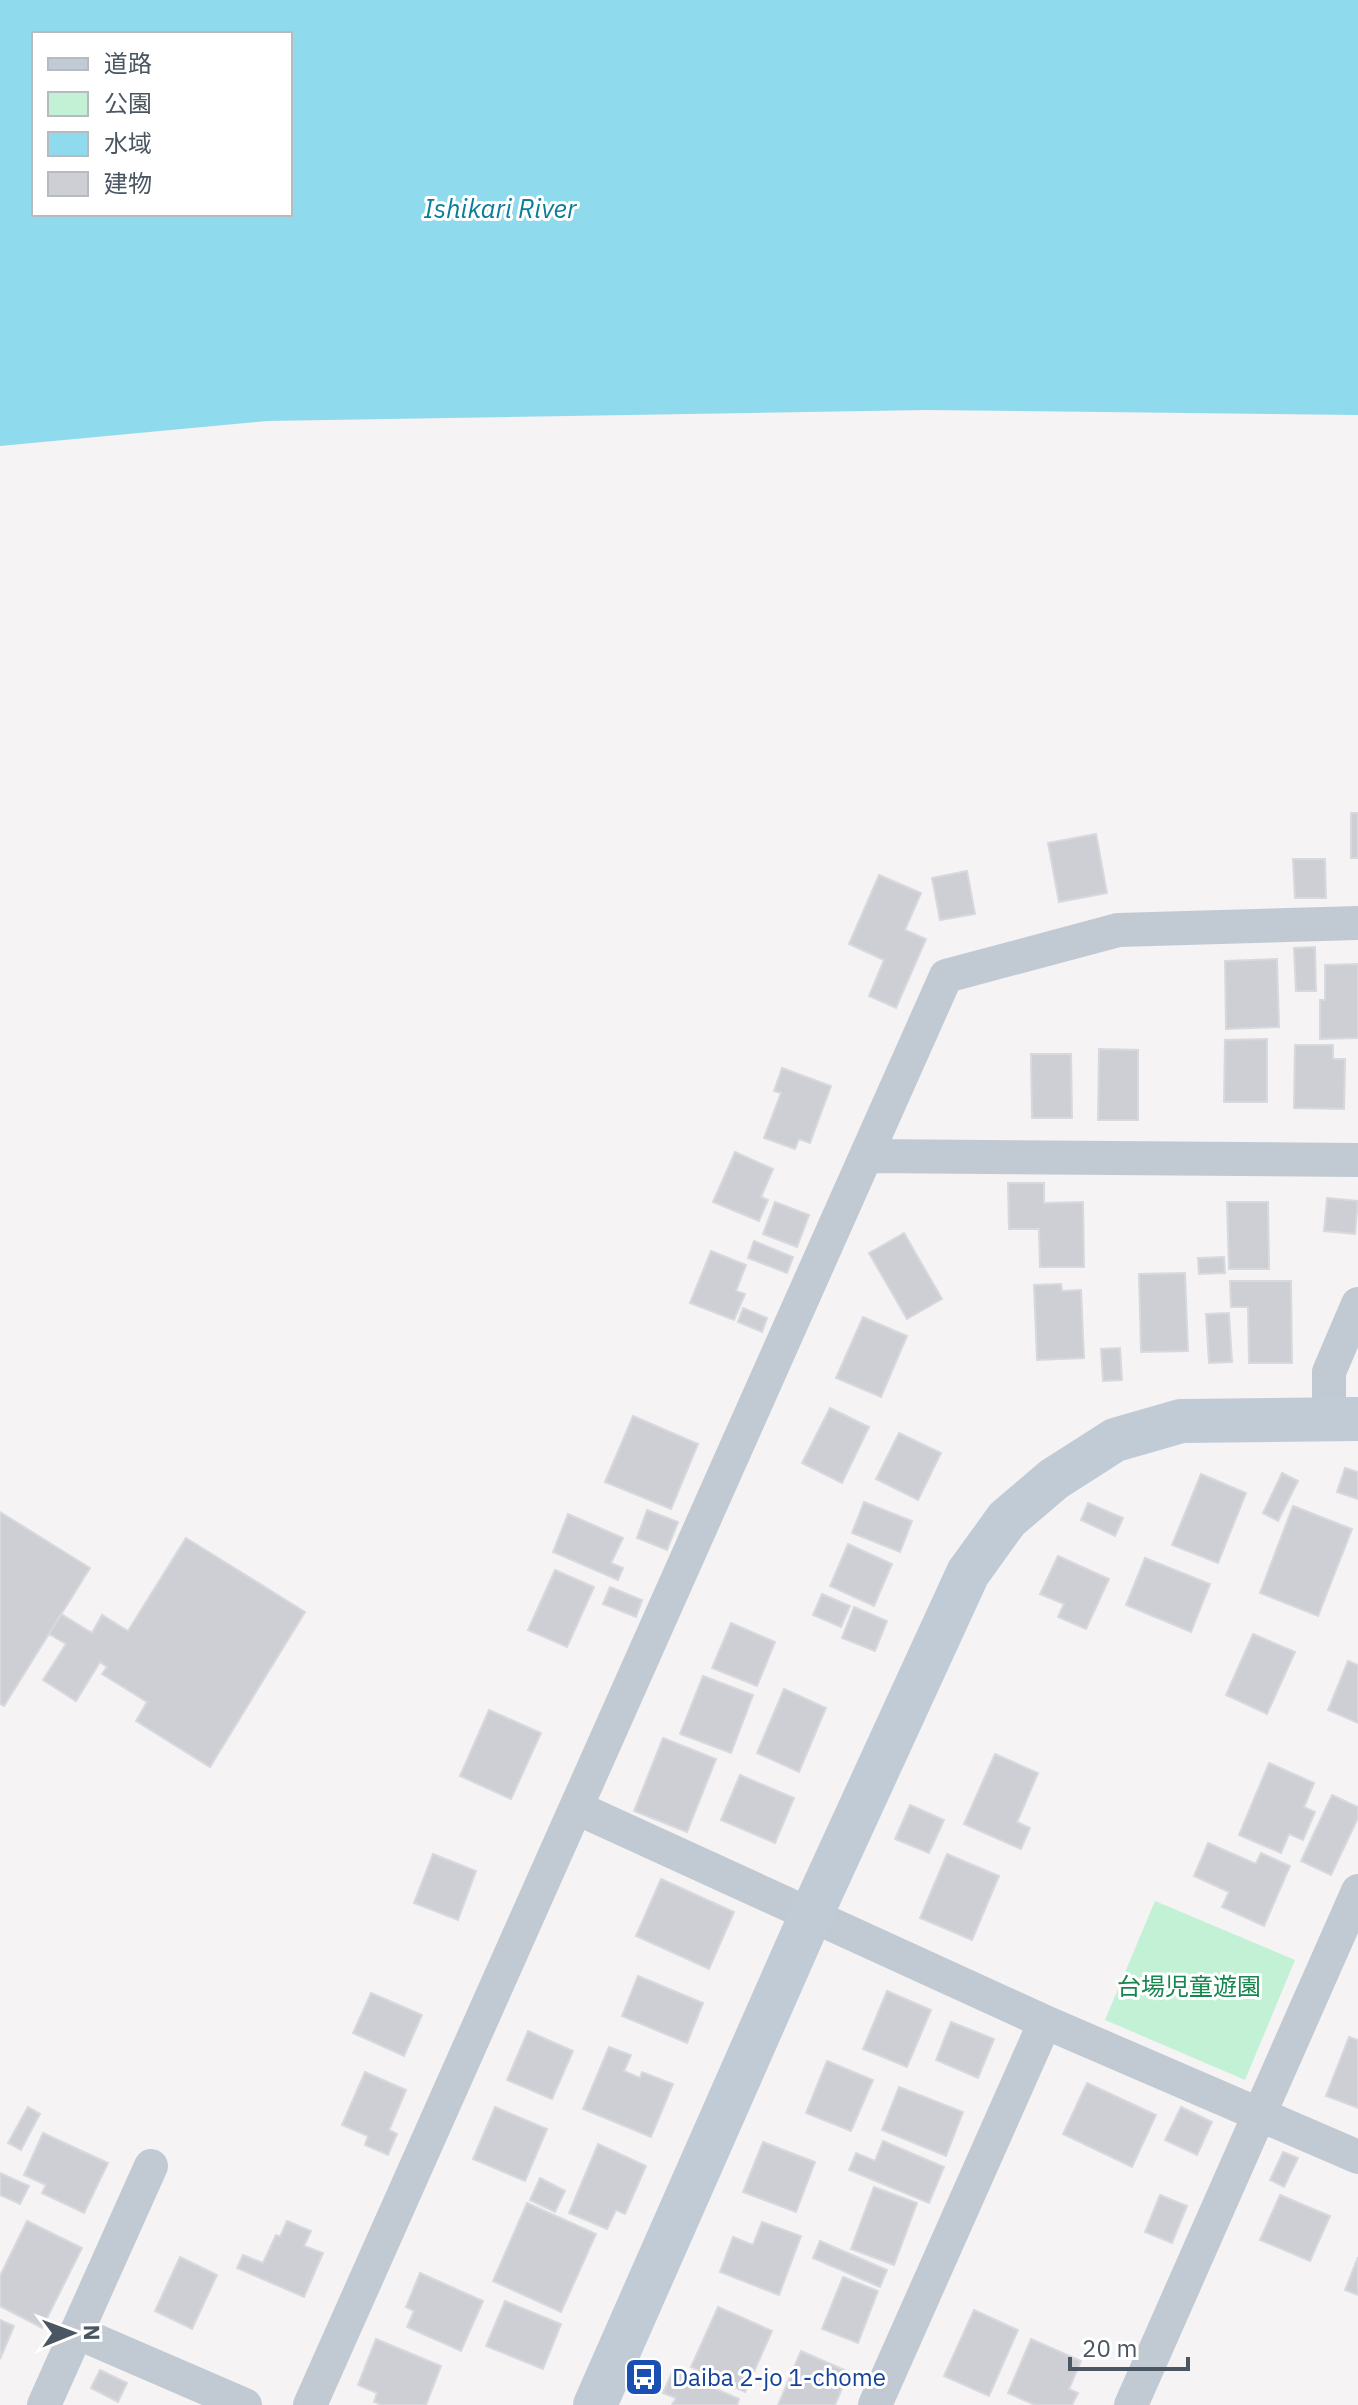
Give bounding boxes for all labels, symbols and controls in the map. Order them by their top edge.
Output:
legend [32,32,292,216]
text: 道路 [104,47,152,79]
text: 公園 [104,87,152,119]
text: 水域 [104,127,152,159]
text: 建物 [104,167,152,199]
water label: Ishikari River [424,191,578,225]
park label: 台場児童遊園 [1117,1970,1261,2002]
north arrow [32,2293,112,2373]
scale bar [1070,2321,1188,2371]
text: N [78,2324,107,2341]
text: 20 m [1082,2332,1137,2364]
bus stop icon: Daiba 2-jo 1-chome [623,2356,665,2398]
place label: Daiba 2-jo 1-chome [672,2361,886,2393]

